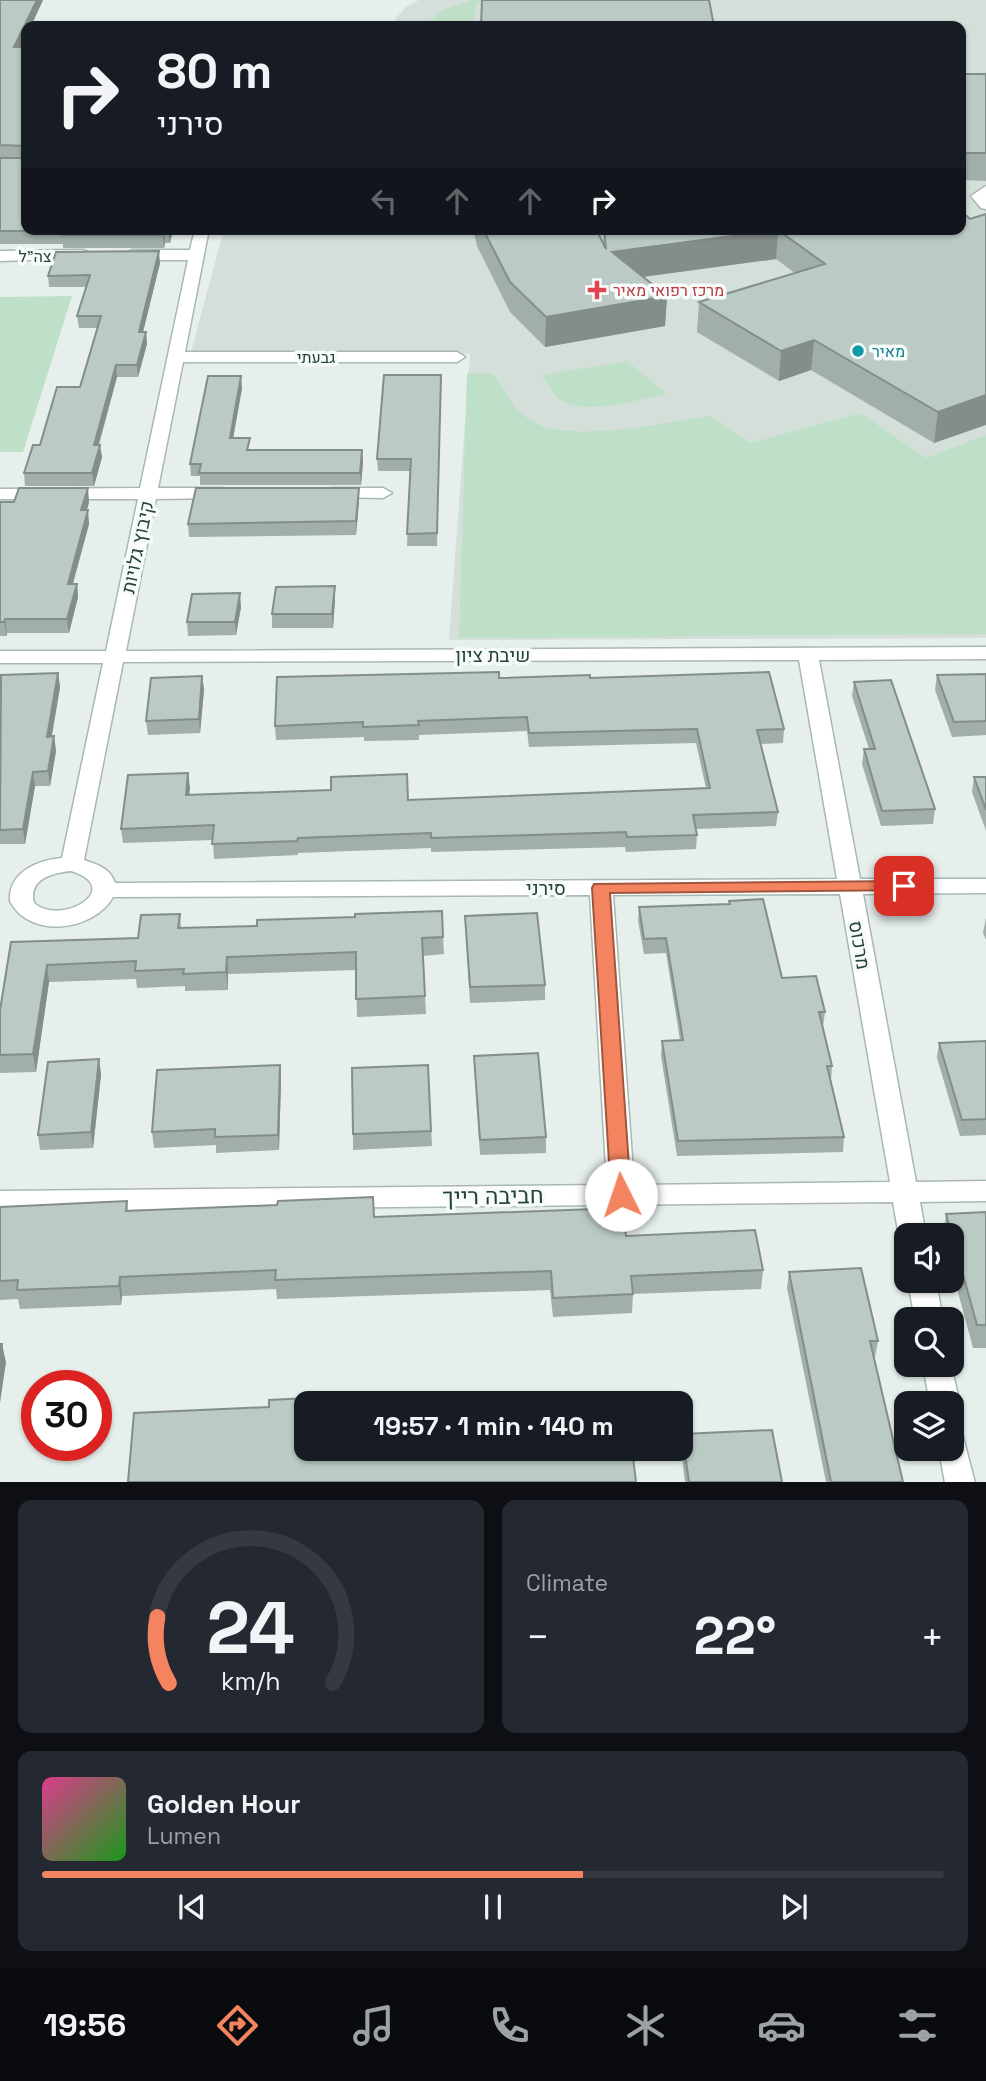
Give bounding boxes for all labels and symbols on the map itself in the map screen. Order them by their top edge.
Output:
street label: צה"ל [18,246,52,267]
marker: מרכז רפואי מאיר [587,280,607,300]
place label: מרכז רפואי מאיר [613,280,724,301]
place label: מאיר [872,341,905,362]
marker: מאיר [850,343,866,359]
street label: גבעתי [297,347,335,368]
street label: קיבוץ גלויות [115,498,160,596]
street label: שיבת ציון [456,643,530,668]
pin [874,856,934,916]
street label: סירני [526,876,566,901]
street label: מרכוס [843,919,876,972]
position arrow [584,1158,658,1232]
street label: חביבה רייך [442,1180,544,1212]
speed limit sign: 30 [21,1370,112,1461]

